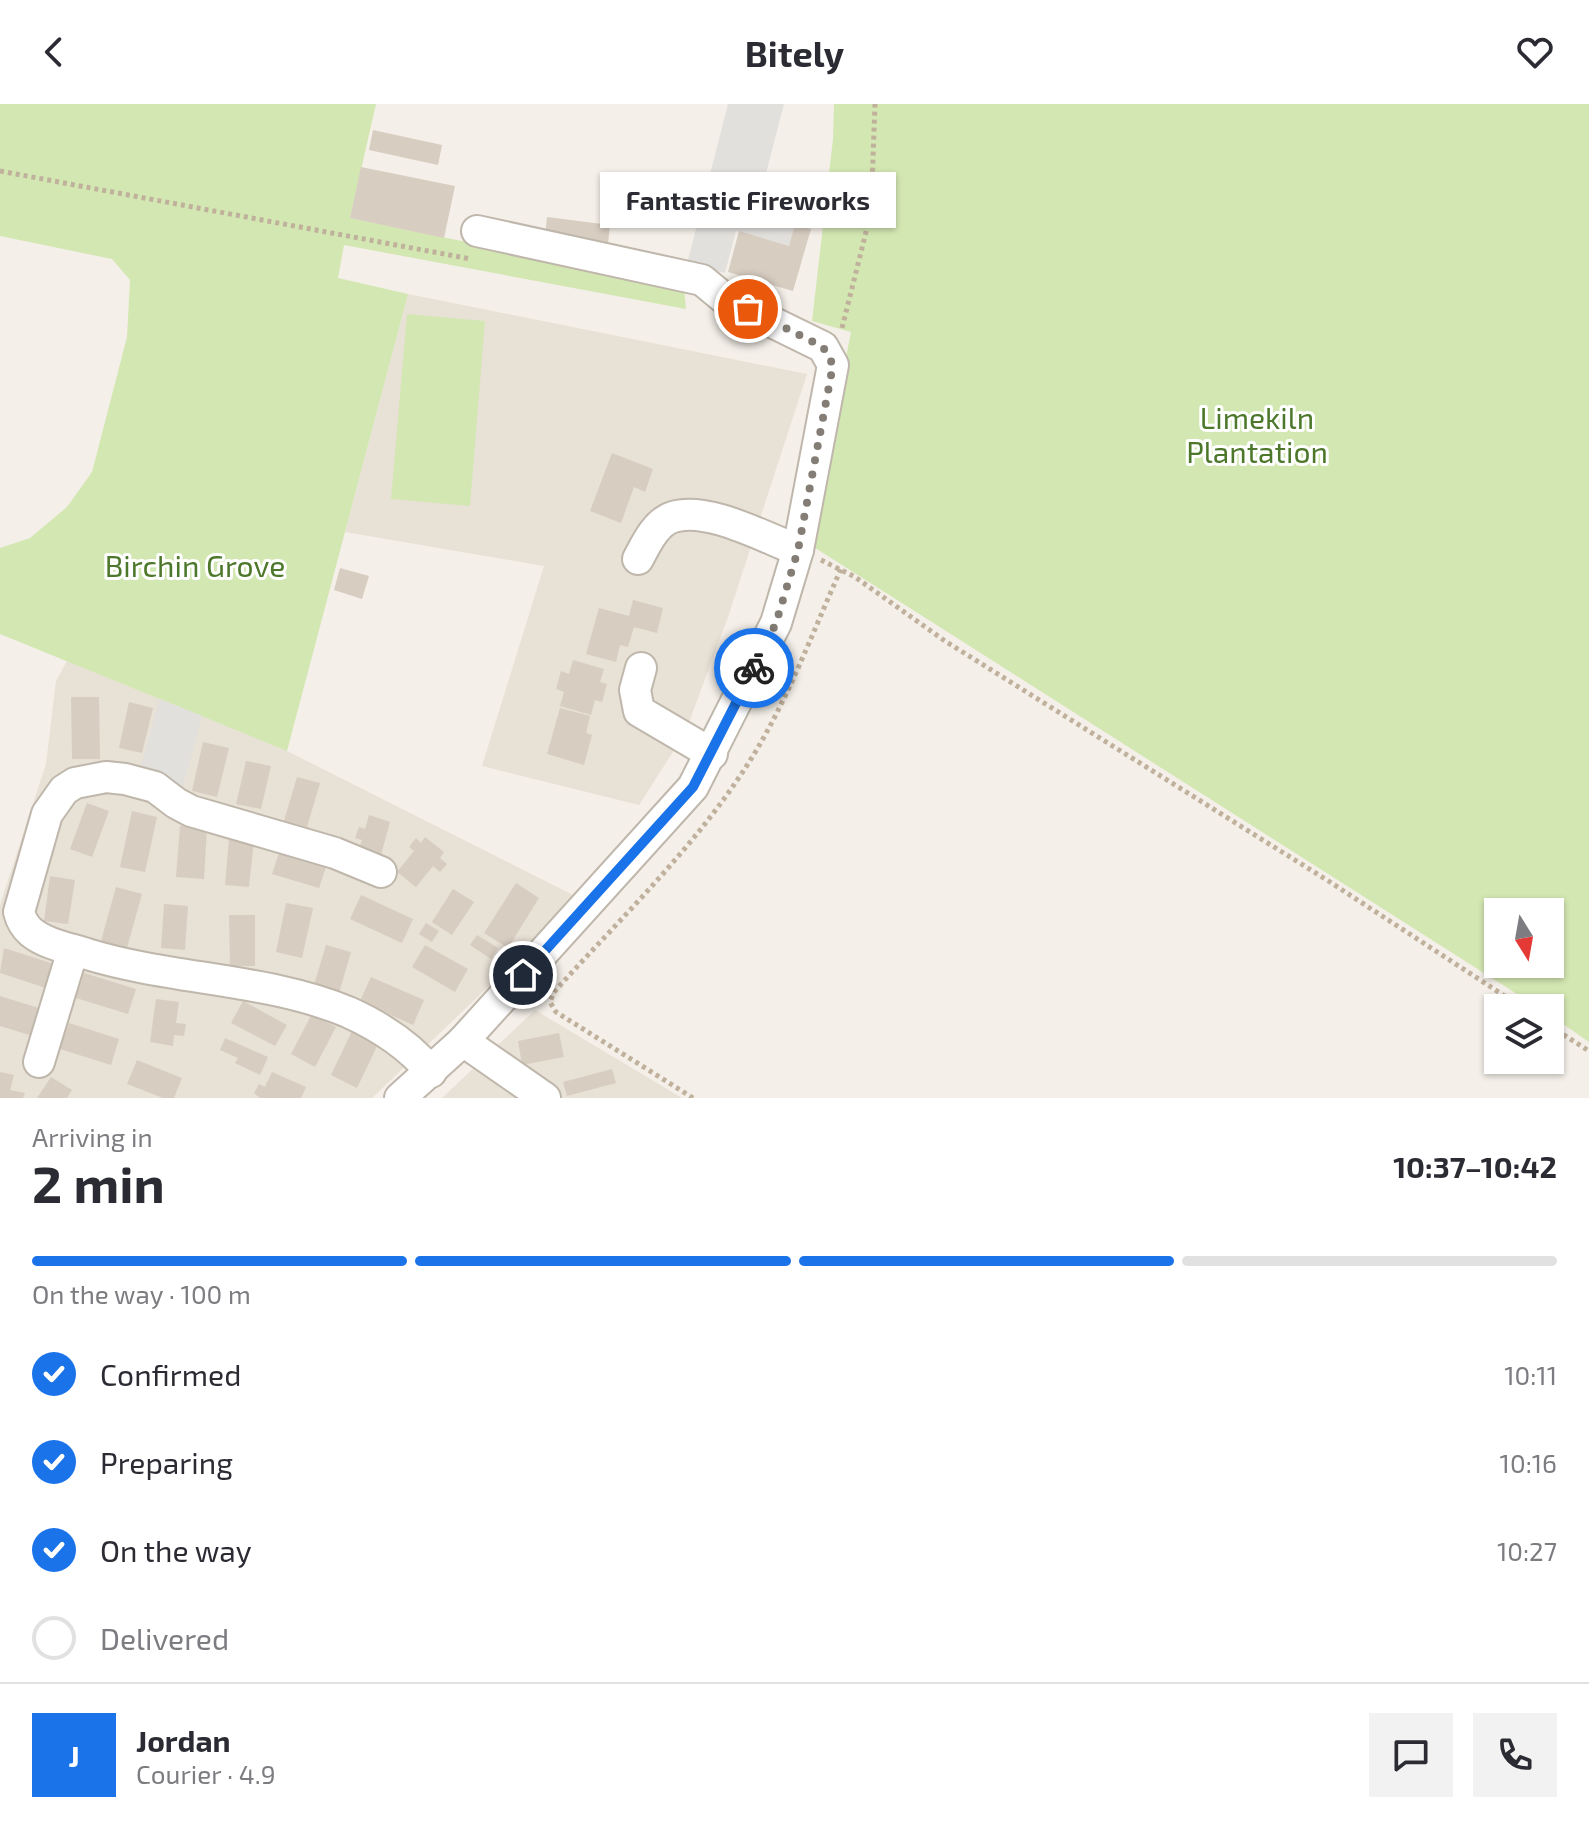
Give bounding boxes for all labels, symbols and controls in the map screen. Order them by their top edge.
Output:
icon: back [32,30,76,74]
icon: heart [1513,30,1557,74]
text: Bitely [745,31,844,74]
callout: Fantastic Fireworks [600,173,896,229]
text: Fantastic Fireworks [626,184,870,215]
pin [714,275,782,343]
icon: bag [726,287,770,331]
park label: Limekiln Plantation [1186,399,1328,469]
park label: Birchin Grove [105,547,285,583]
courier [714,628,794,708]
icon: bike [732,646,776,690]
north arrow [1484,898,1564,978]
map controls [1484,898,1564,1074]
pin [489,941,557,1009]
icon: home [501,953,545,997]
button: layers [1484,994,1564,1074]
text: Arriving in [32,1121,153,1152]
text: 10:37–10:42 [1393,1148,1557,1184]
text: 2 min [32,1151,165,1213]
text: On the way · 100 m [32,1278,251,1309]
icon: check [32,1352,76,1396]
text: Confirmed [100,1356,241,1392]
text: 10:11 [1504,1359,1557,1390]
icon: check [32,1440,76,1484]
text: Preparing [100,1444,233,1480]
text: 10:16 [1500,1447,1557,1478]
icon: check [32,1528,76,1572]
text: On the way [100,1532,252,1568]
text: 10:27 [1497,1535,1557,1566]
text: Delivered [100,1620,229,1656]
button: chat [1369,1713,1453,1797]
button: phone [1473,1713,1557,1797]
text: Jordan [136,1722,231,1758]
text: J [68,1737,80,1773]
text: Courier · 4.9 [136,1758,276,1789]

